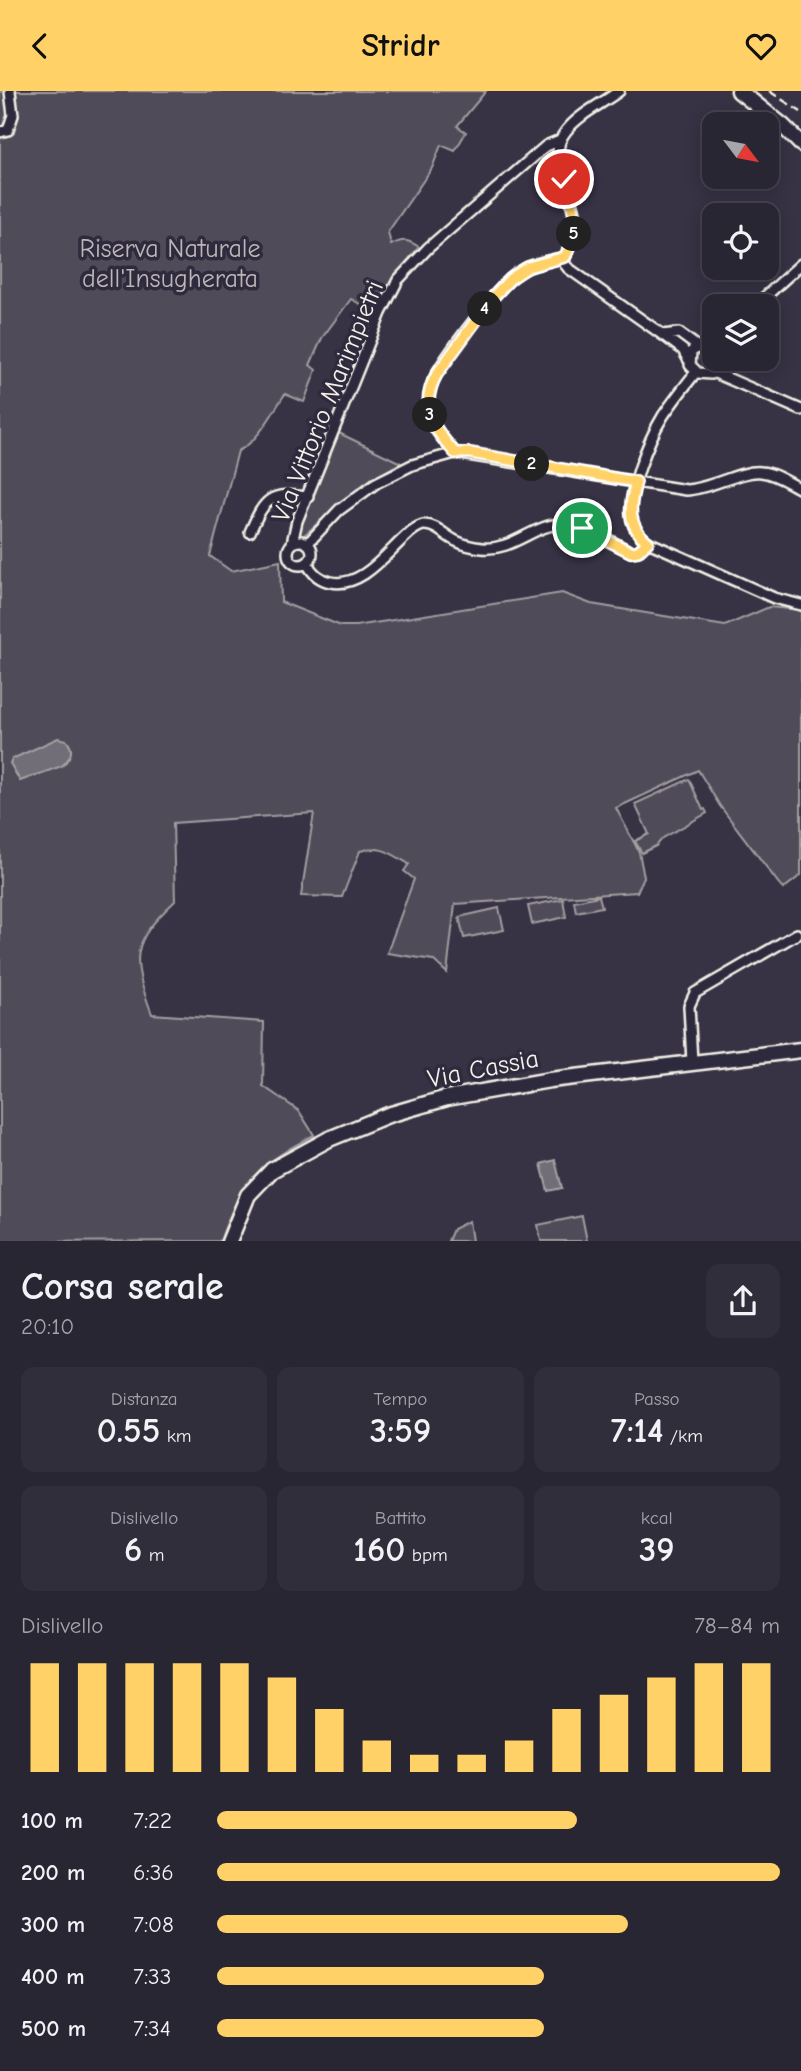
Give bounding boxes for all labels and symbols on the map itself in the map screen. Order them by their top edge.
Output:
north arrow [702,112,779,189]
pin [534,149,594,209]
pin: 5 [556,216,592,251]
park label: Riserva Naturale dell'Insugherata [79,234,261,294]
street label: Via Vittorio Marimpietri [266,276,390,526]
pin: 4 [468,291,503,326]
pin: 3 [412,397,448,433]
pin: 2 [514,447,550,481]
pin [552,498,612,558]
street label: Via Cassia [425,1044,541,1094]

